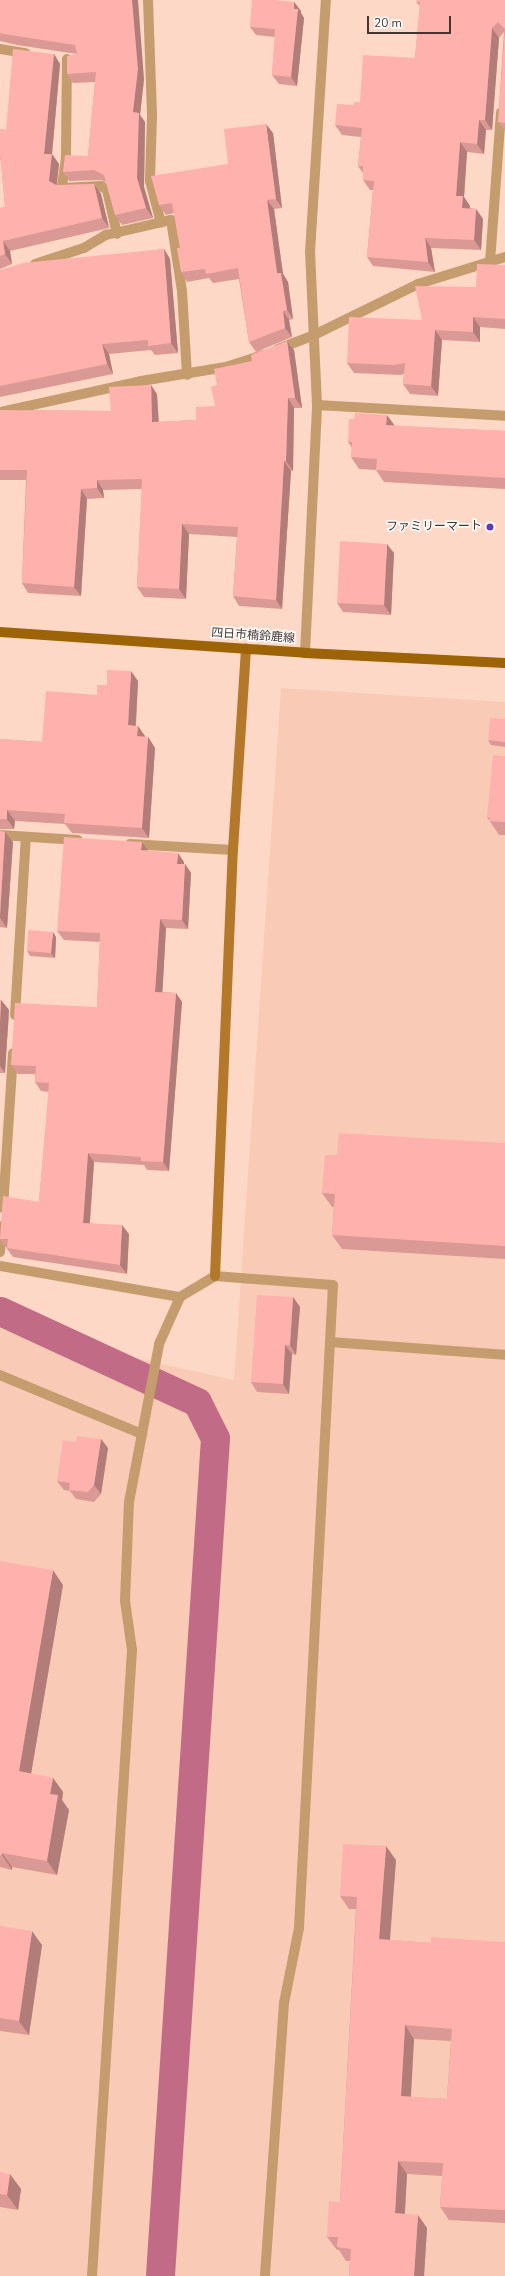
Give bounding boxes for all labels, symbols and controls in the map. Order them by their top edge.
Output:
scale bar [369,8,453,34]
text: 20 m [374,15,402,31]
place label: ファミリーマート [386,520,482,534]
marker: ファミリーマート [485,522,495,532]
street label: 四日市楠鈴鹿線 [211,626,295,646]

